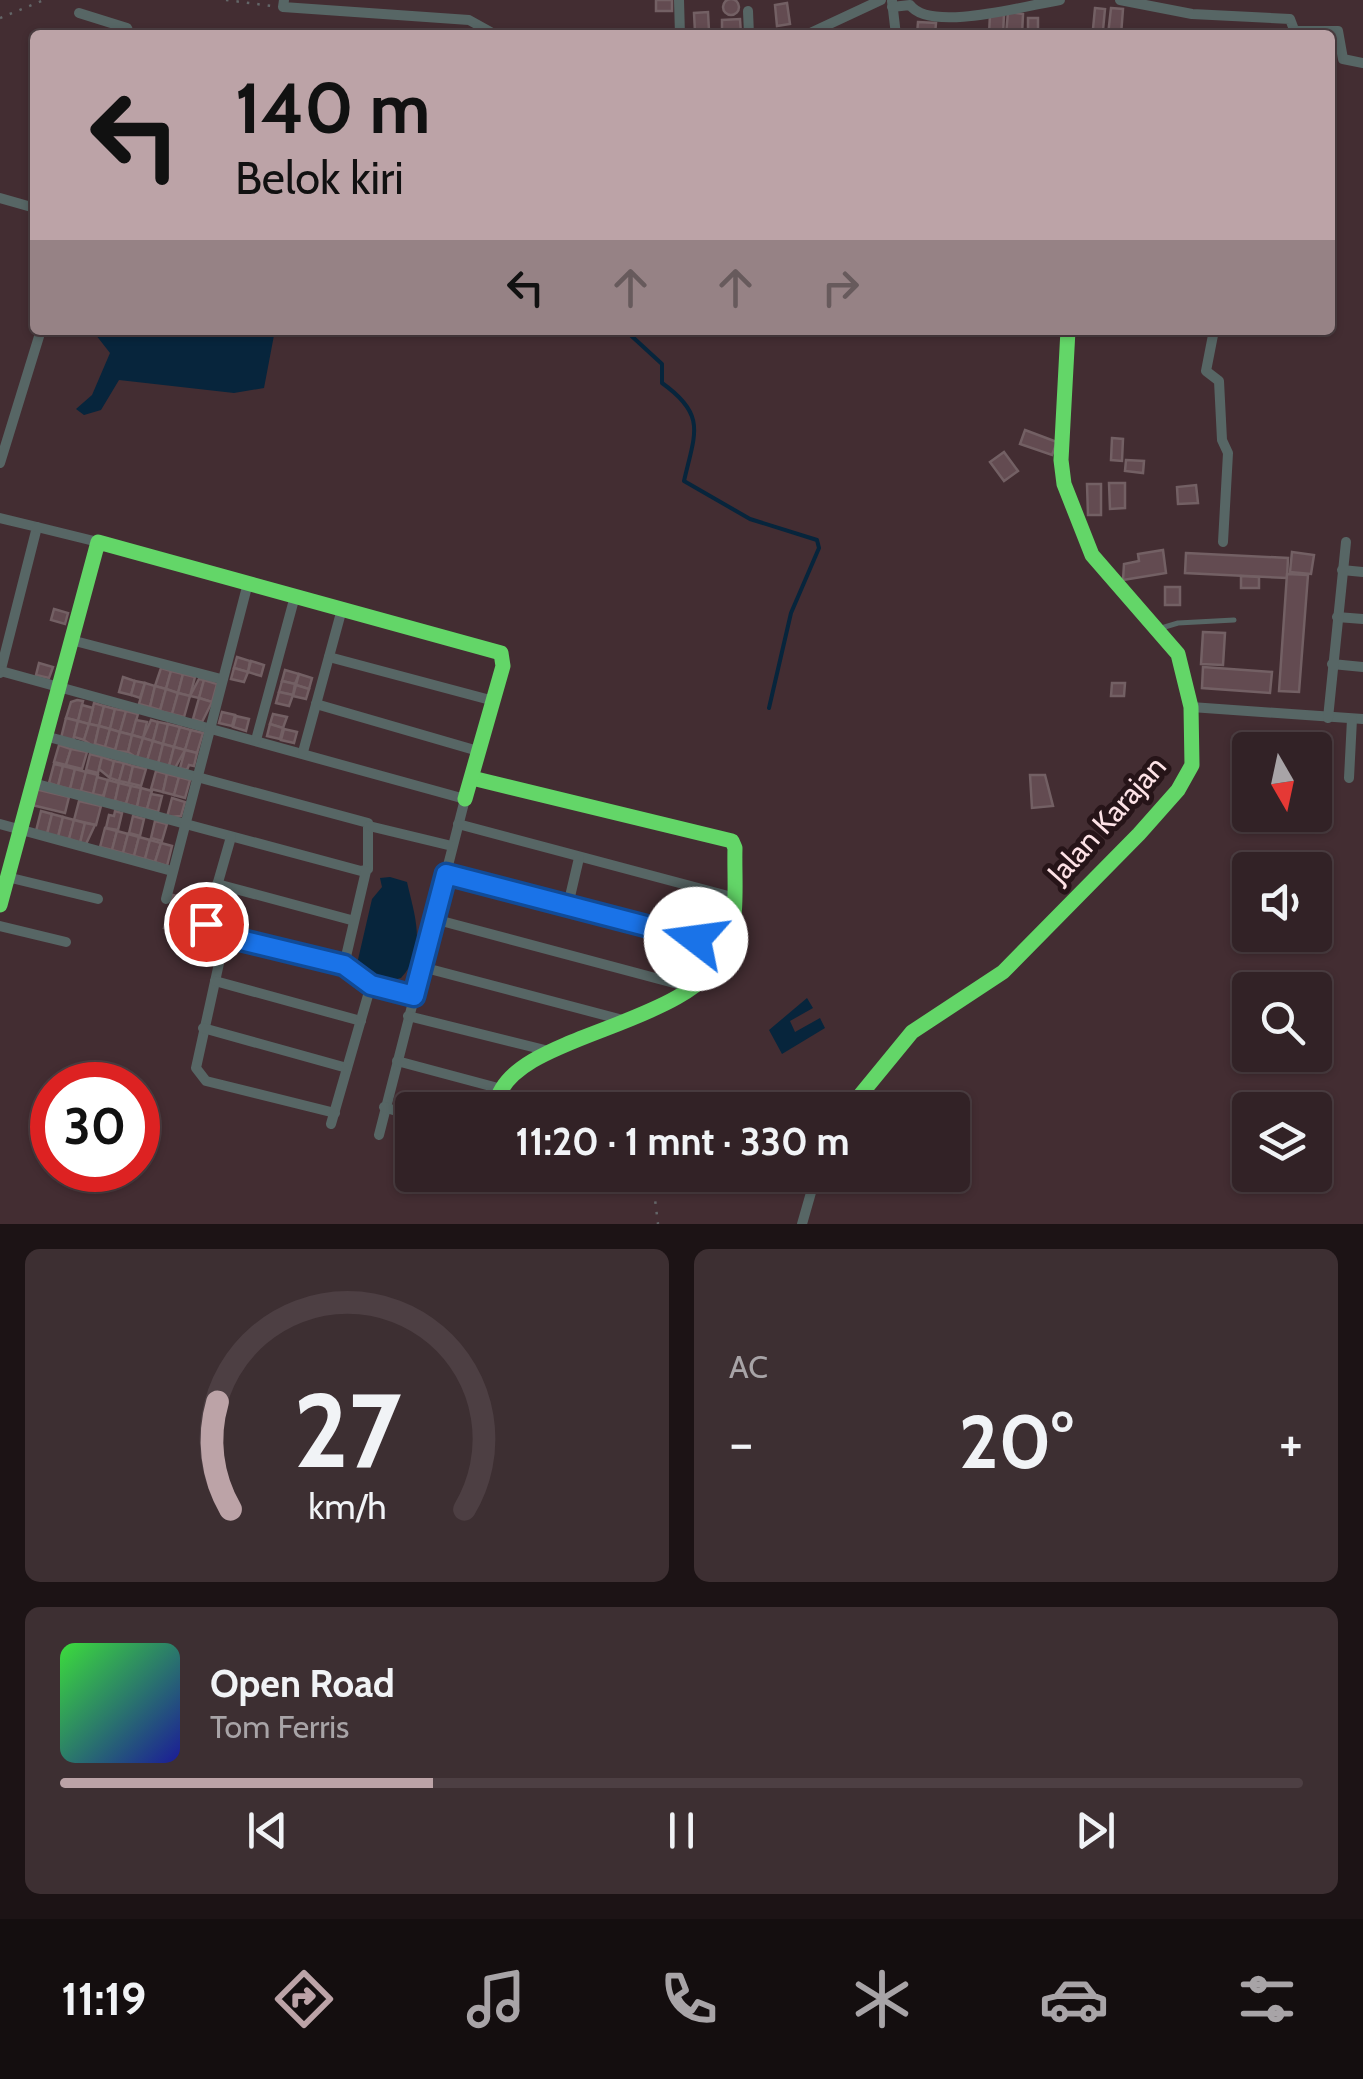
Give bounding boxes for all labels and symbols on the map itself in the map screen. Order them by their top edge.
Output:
north arrow [1232,732,1332,832]
street label: Jalan Karajan [1039,748,1174,892]
pin [164,882,249,967]
position arrow [644,887,748,991]
speed limit sign: 30 [30,1062,160,1192]

